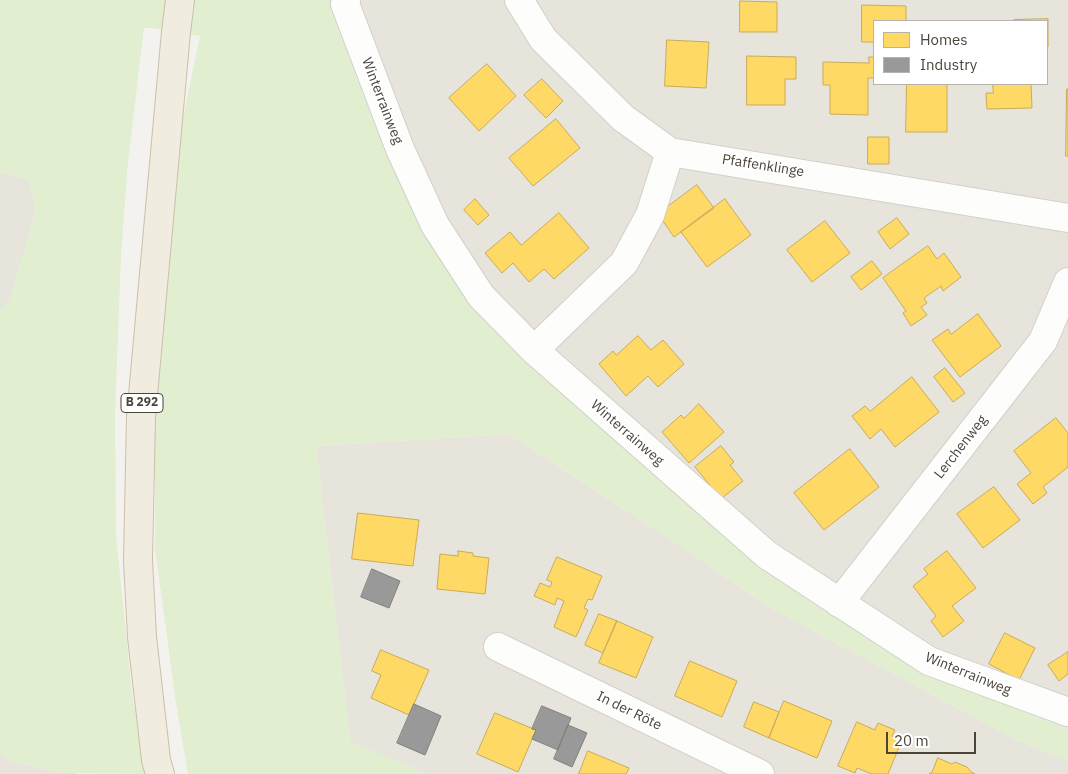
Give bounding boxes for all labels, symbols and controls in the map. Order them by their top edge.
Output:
legend [873,20,1048,85]
text: Homes [920,30,968,49]
street label: Winterrainweg [358,55,406,147]
text: Industry [920,55,977,74]
street label: Pfaffenklinge [721,151,805,181]
road number: B 292 [121,393,163,412]
street label: Winterrainweg [587,397,667,469]
street label: Lerchenweg [931,412,991,482]
street label: Winterrainweg [923,649,1013,699]
street label: In der Röte [594,688,664,734]
scale bar [888,722,978,754]
text: 20 m [894,731,929,750]

